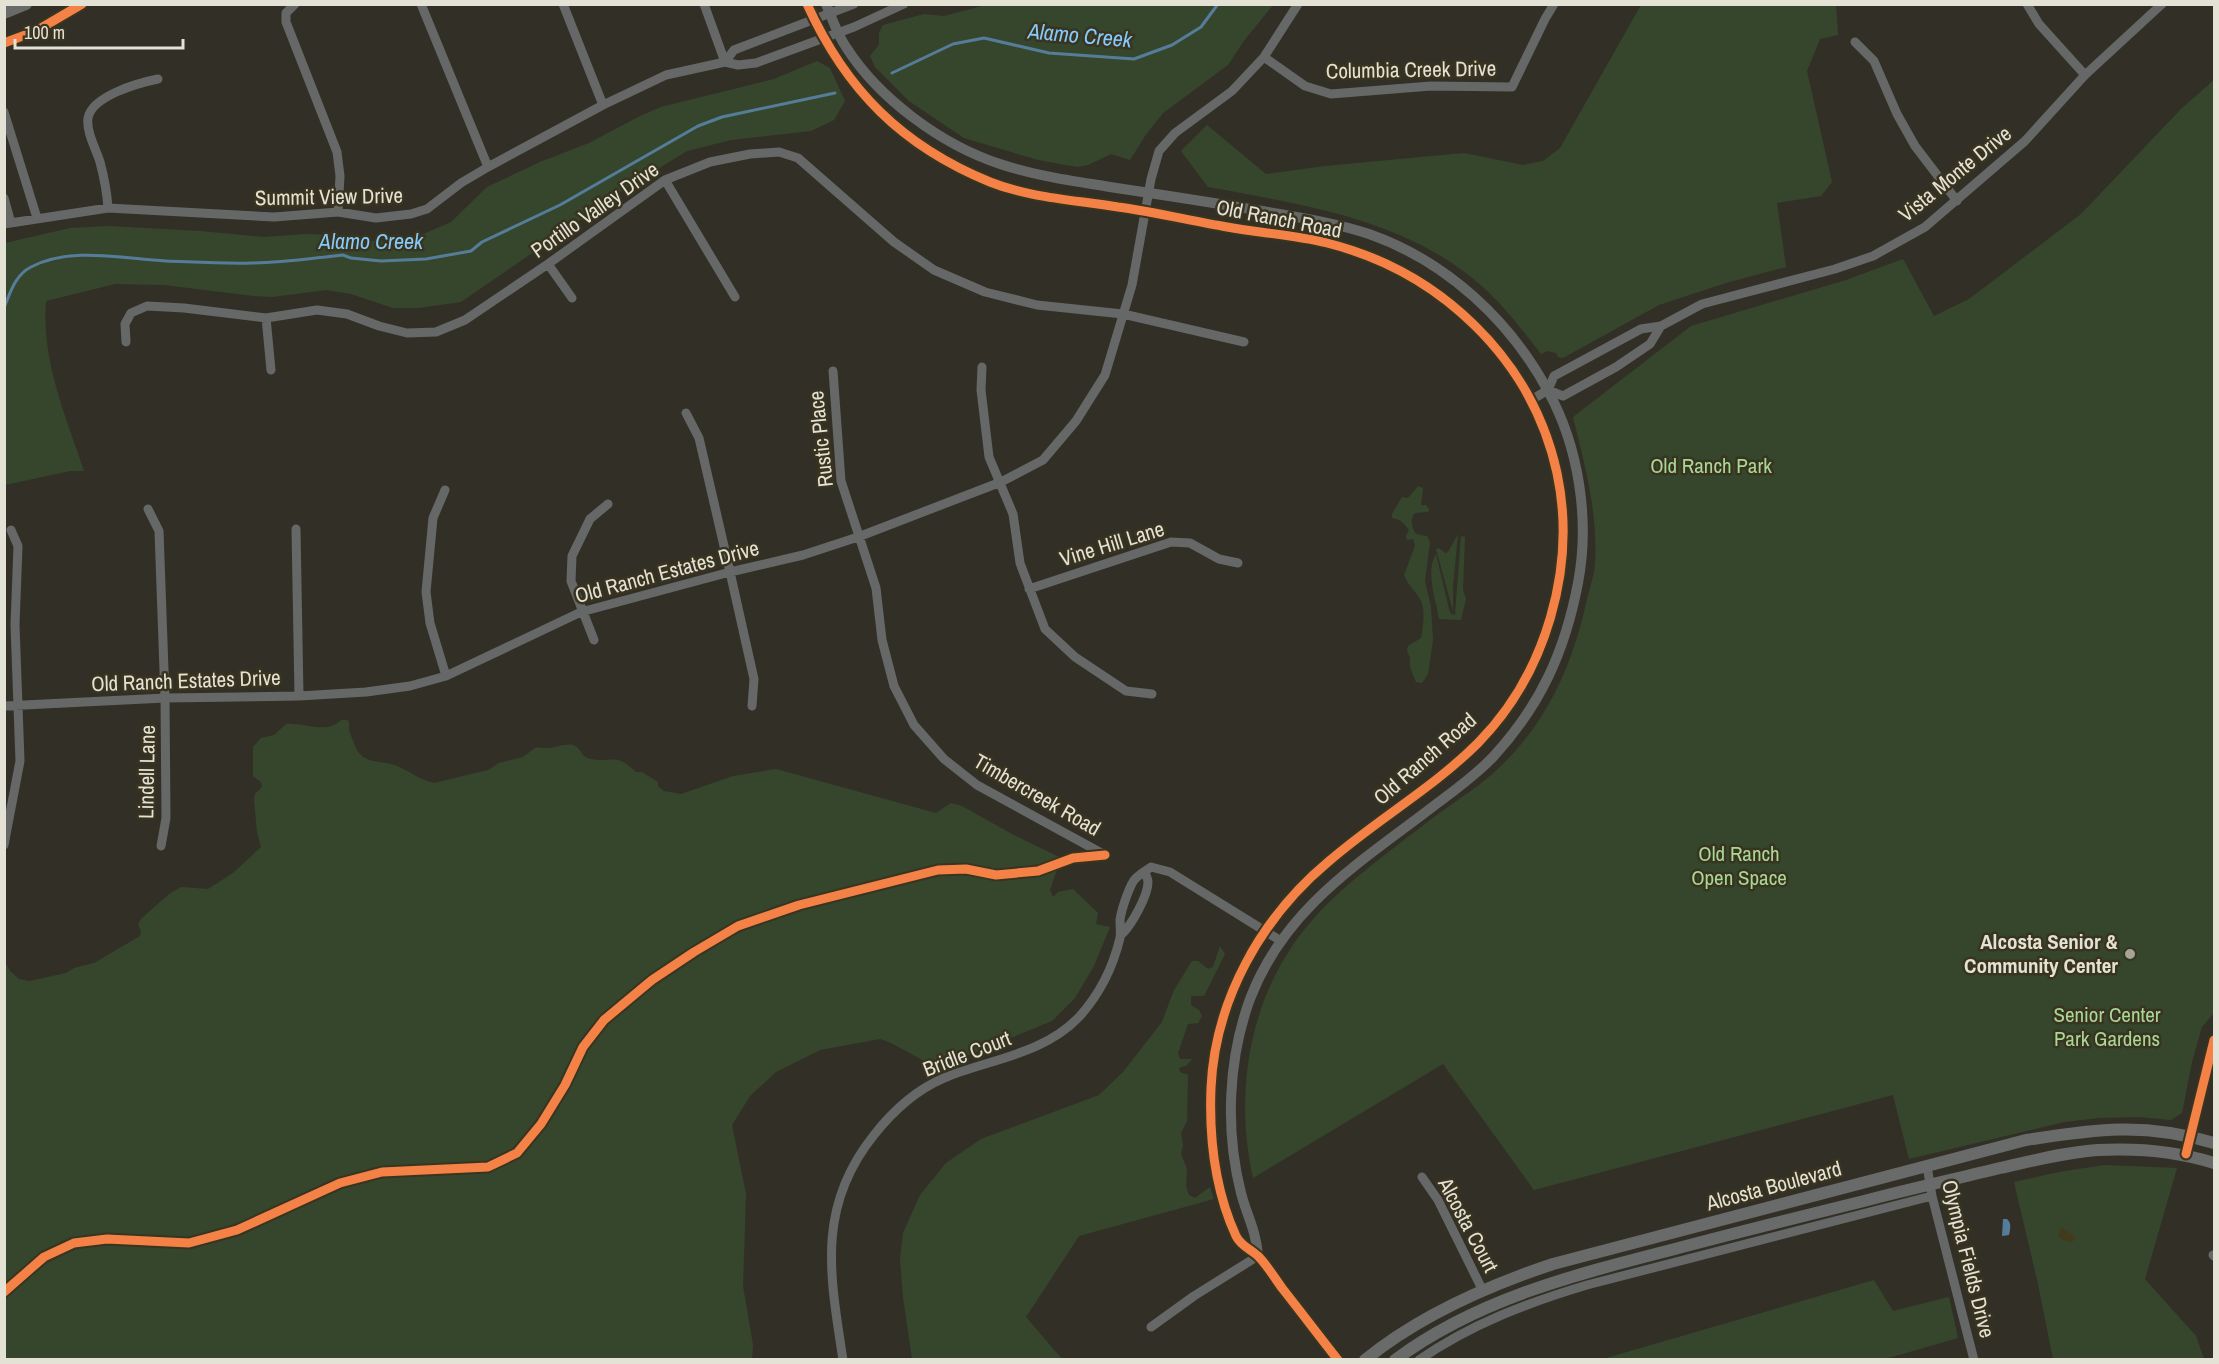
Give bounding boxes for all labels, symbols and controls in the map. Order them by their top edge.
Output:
scale bar [15,12,183,50]
water label: Alamo Creek [1026,15,1134,55]
text: 100 m [24,20,65,45]
street label: Columbia Creek Drive [1326,54,1496,85]
street label: Vista Monte Drive [1892,119,2017,228]
street label: Portillo Valley Drive [525,155,664,264]
street label: Summit View Drive [255,181,403,212]
street label: Old Ranch Road [1214,192,1344,245]
water label: Alamo Creek [318,226,424,256]
street label: Rustic Place [801,389,840,489]
park label: Old Ranch Park [1650,451,1772,480]
street label: Vine Hill Lane [1056,514,1168,573]
street label: Old Ranch Estates Drive [572,533,762,610]
street label: Old Ranch Estates Drive [91,663,281,698]
street label: Old Ranch Road [1367,706,1482,811]
street label: Lindell Lane [131,725,162,819]
street label: Timbercreek Road [968,746,1106,843]
park label: Old Ranch Open Space [1691,839,1787,892]
place label: Alcosta Senior & Community Center [1964,927,2119,980]
marker: Alcosta Senior & Community Center [2123,947,2137,961]
park label: Senior Center Park Gardens [2053,1000,2161,1053]
street label: Bridle Court [919,1023,1015,1084]
street label: Alcosta Boulevard [1702,1154,1845,1218]
street label: Alcosta Court [1431,1171,1506,1277]
street label: Olympia Fields Drive [1935,1177,2002,1341]

